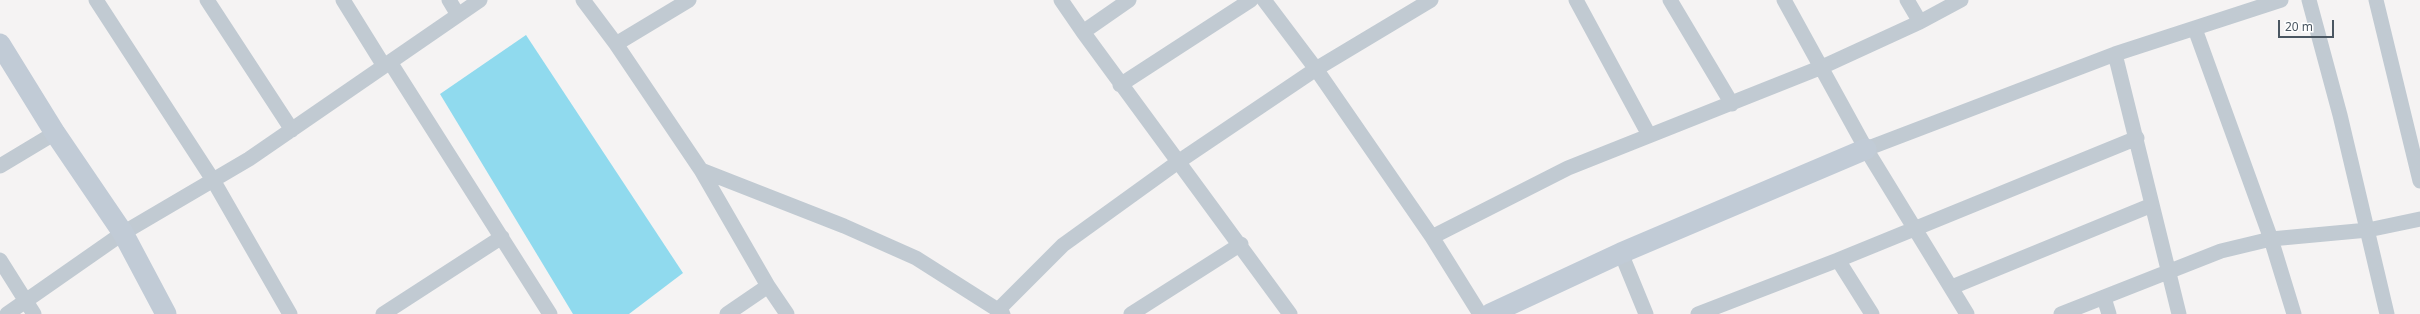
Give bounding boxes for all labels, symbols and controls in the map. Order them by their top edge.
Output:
scale bar [2280,12,2336,38]
text: 20 m [2285,18,2313,35]

